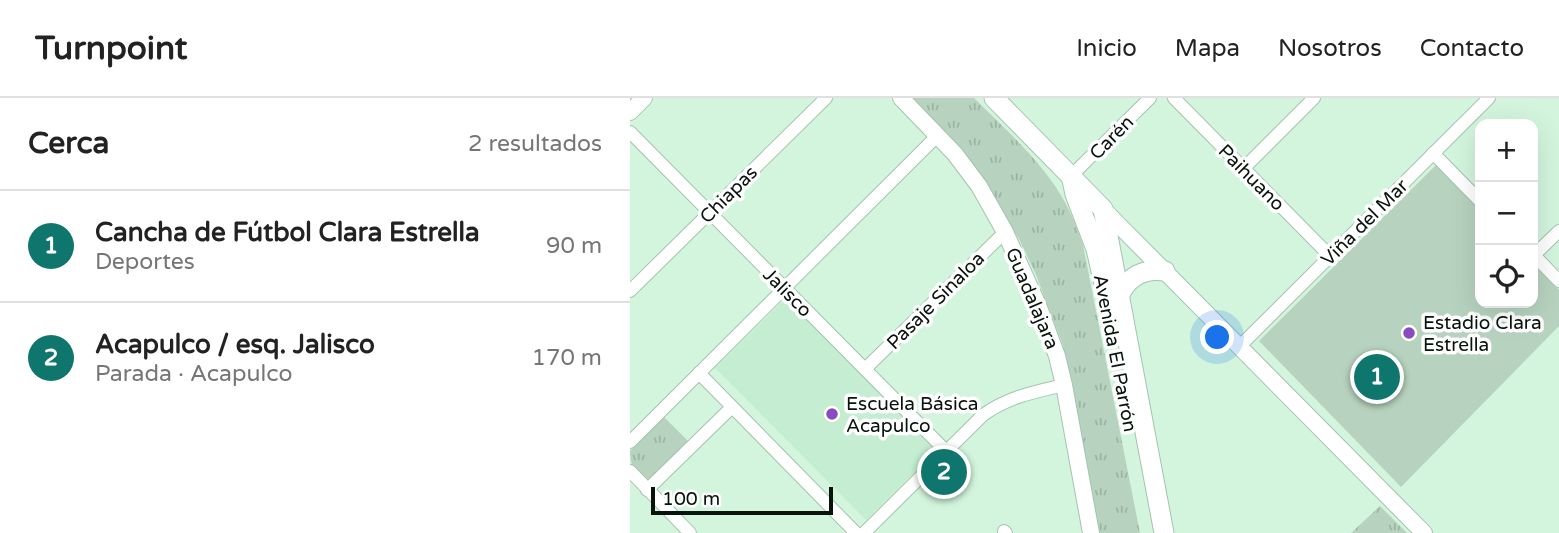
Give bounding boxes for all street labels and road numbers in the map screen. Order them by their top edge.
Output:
street label: Carén [1085,111,1138,164]
street label: Paihuano [1214,140,1289,215]
street label: Chiapas [695,161,762,228]
street label: Viña del Mar [1317,174,1413,271]
street label: Guadalajara [1001,244,1063,352]
street label: Pasaje Sinaloa [882,247,989,354]
street label: Jalisco [758,264,816,322]
street label: Avenida El Parrón [1089,272,1141,434]

